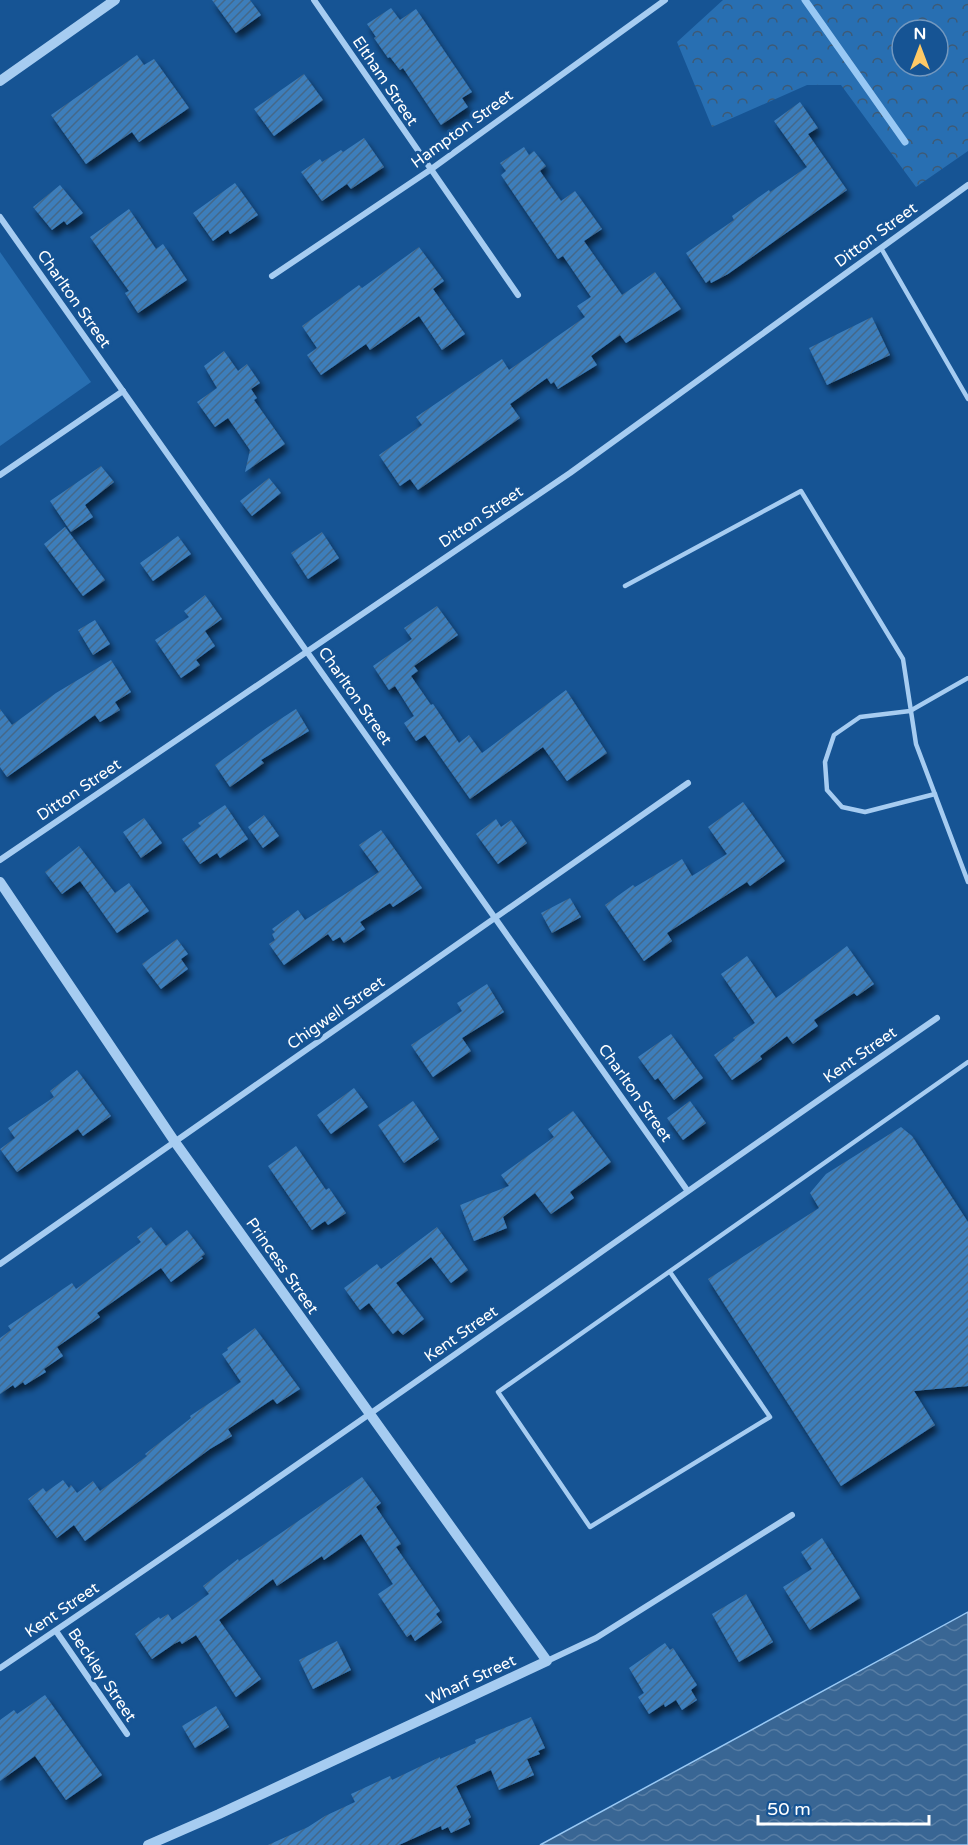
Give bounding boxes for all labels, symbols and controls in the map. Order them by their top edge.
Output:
north arrow [890,18,950,78]
text: N [914,24,926,44]
street label: Eltham Street [348,32,422,130]
street label: Hampton Street [407,85,517,173]
street label: Ditton Street [831,198,921,272]
street label: Charlton Street [33,246,115,352]
street label: Ditton Street [435,482,527,552]
street label: Charlton Street [314,643,396,749]
street label: Ditton Street [33,755,125,825]
street label: Chigwell Street [283,972,389,1054]
street label: Kent Street [819,1022,901,1088]
street label: Charlton Street [594,1040,676,1146]
street label: Princess Street [241,1214,323,1318]
street label: Kent Street [420,1301,502,1367]
street label: Kent Street [21,1578,103,1642]
street label: Beckley Street [63,1624,141,1726]
street label: Wharf Street [423,1650,519,1710]
scale bar [758,1788,929,1826]
text: 50 m [767,1798,811,1820]

